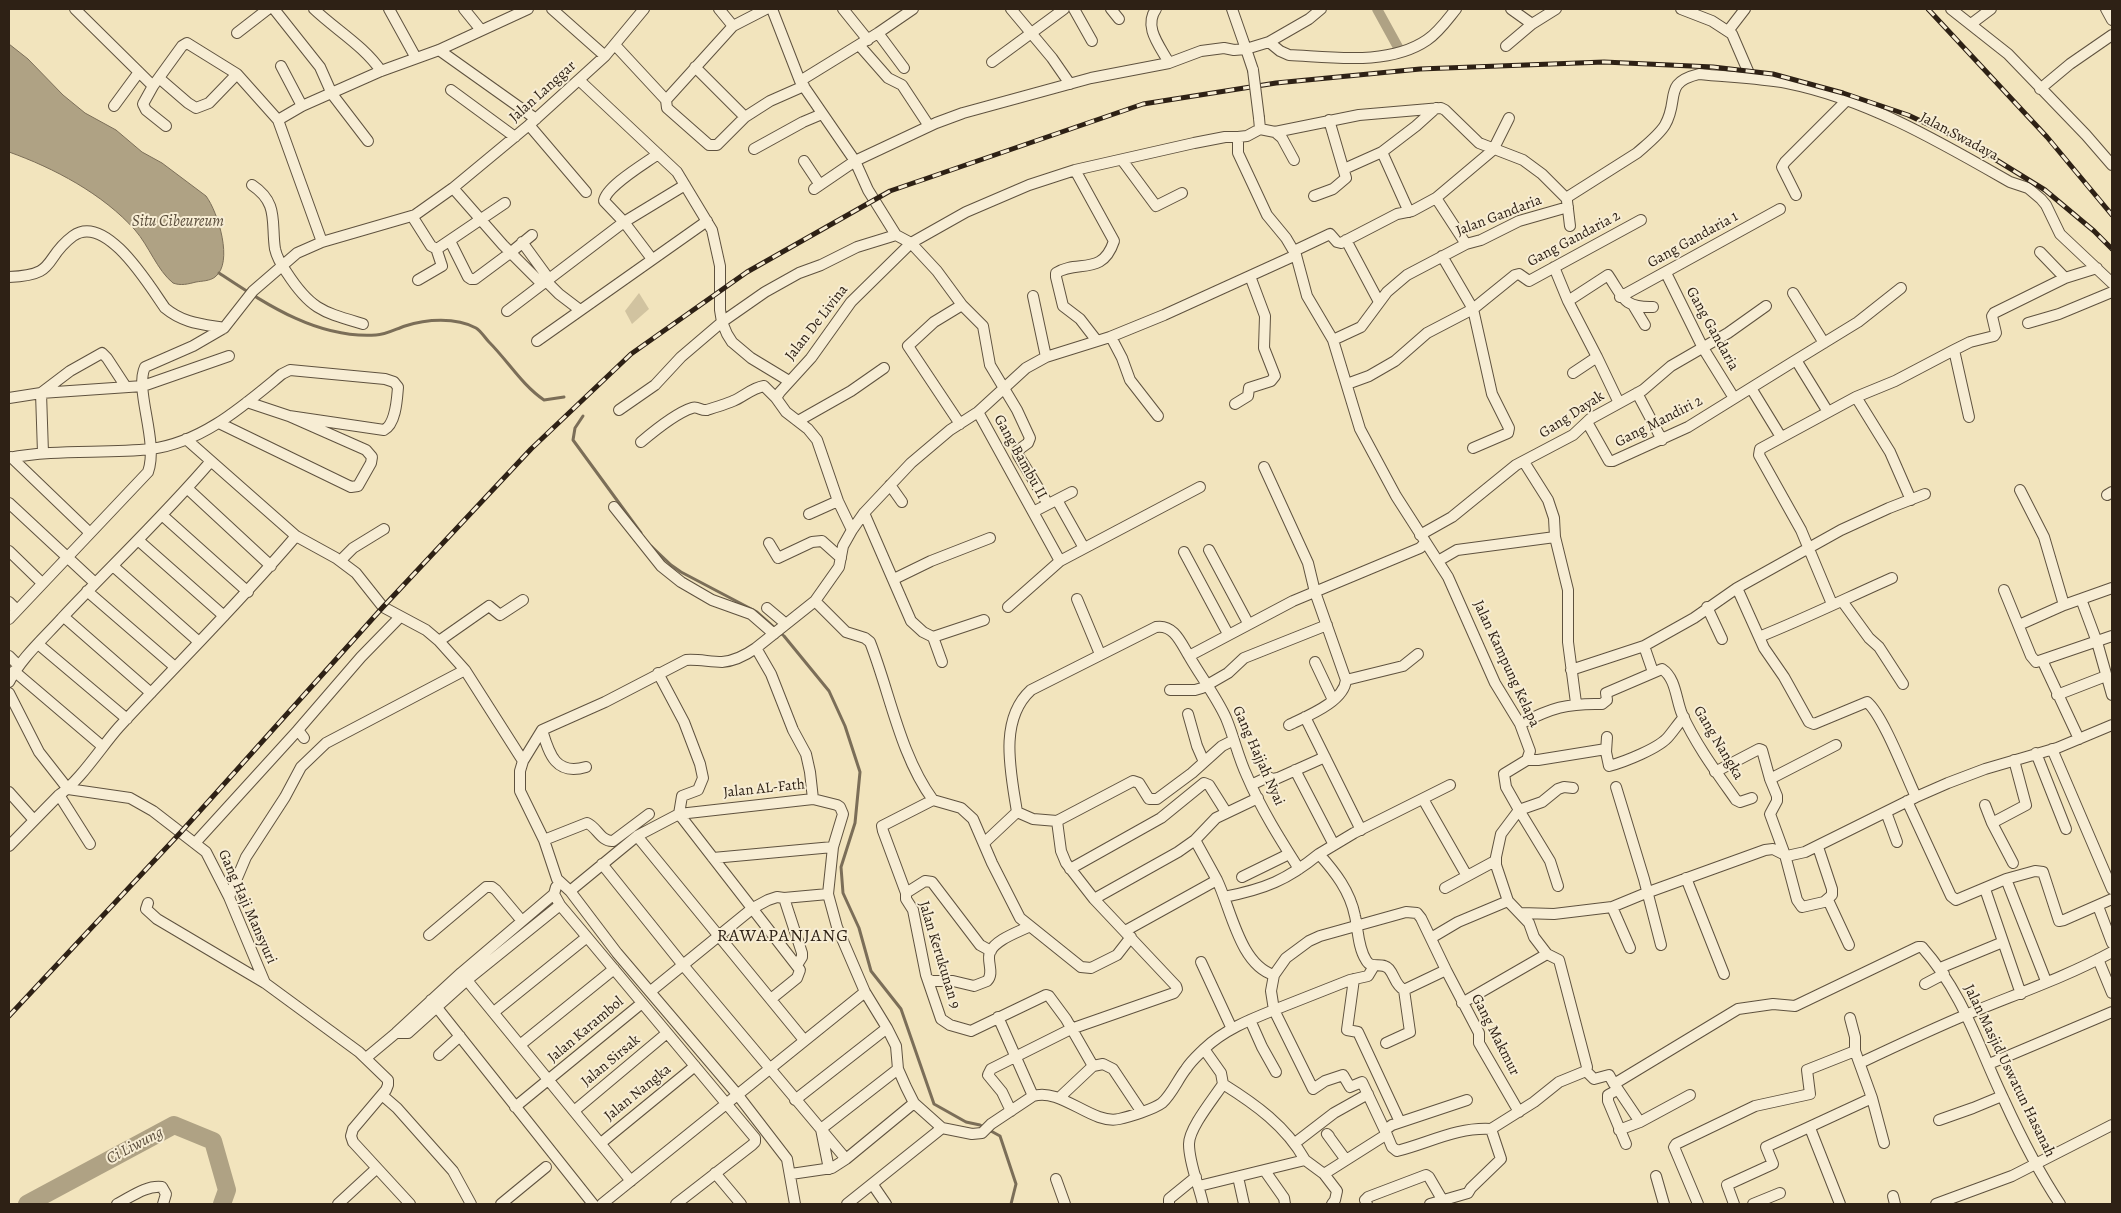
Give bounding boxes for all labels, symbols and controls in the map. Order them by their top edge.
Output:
street label: Jalan Langgar [506,57,580,127]
street label: Jalan Swadaya [1917,109,2001,165]
street label: Jalan Gandaria [1454,191,1544,241]
street label: Gang Gandaria 2 [1524,207,1624,271]
street label: Gang Gandaria 1 [1645,208,1741,272]
water label: Situ Cibeureum [132,212,224,232]
street label: Jalan De Livina [782,281,852,365]
street label: Gang Gandaria [1682,284,1742,374]
street label: Gang Dayak [1536,387,1608,443]
street label: Gang Mandiri 2 [1612,392,1706,452]
street label: Gang Bambu II [989,412,1051,502]
street label: Jalan Kampung Kelapa [1469,598,1543,730]
street label: Gang Hajjah Nyai [1228,703,1288,809]
street label: Gang Nangka [1689,703,1747,783]
street label: Jalan AL-Fath [722,776,806,802]
street label: Gang Haji Mansyuri [214,847,280,967]
street label: Jalan Kerukunan 9 [914,899,964,1011]
district label: RAWAPANJANG [715,926,851,948]
street label: Jalan Masjid Uswatun Hasanah [1959,982,2059,1160]
street label: Gang Makmur [1467,991,1523,1079]
street label: Jalan Karambol [544,993,628,1067]
street label: Jalan Sirsak [578,1031,644,1091]
street label: Jalan Nangka [601,1061,675,1125]
water label: Ci Liwung [103,1123,167,1169]

